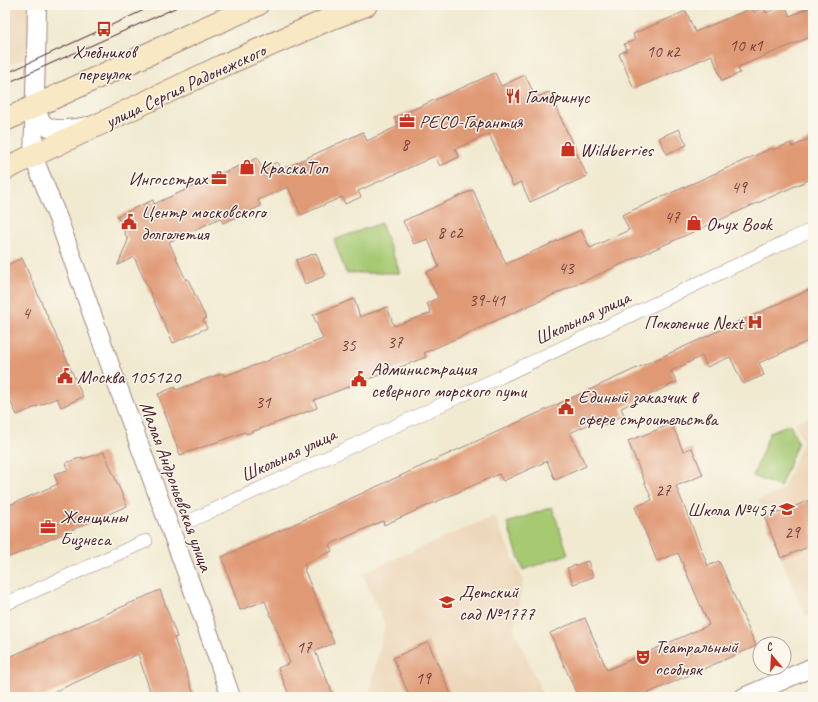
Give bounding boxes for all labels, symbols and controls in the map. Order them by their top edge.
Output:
bus stop icon: Хлебников переулок [95,20,113,38]
house number: 10 к1 [729,35,764,56]
street label: улица Сергия Радонежского [101,37,271,134]
place label: Хлебников переулок [72,40,139,86]
house number: 10 к2 [646,41,681,62]
place label: Гамбринус [525,85,591,109]
restaurant icon: Гамбринус [504,87,522,105]
place label: РЕСО-Гарантия [419,110,524,134]
office icon: РЕСО-Гарантия [398,112,416,130]
house number: 8 [401,134,411,155]
place label: Wildberries [580,138,654,162]
shop icon: Wildberries [559,140,577,158]
place label: КраскаТоп [259,156,329,180]
shop icon: КраскаТоп [238,158,256,176]
place label: Ингосстрах [128,167,208,191]
office icon: Ингосстрах [210,169,228,187]
house number: 49 [731,177,748,198]
place label: Центр московского долголетия [141,200,268,246]
house number: 47 [664,207,681,228]
place label: Onyx Book [706,212,774,236]
public building icon: Центр московского долголетия [120,213,138,231]
shop icon: Onyx Book [685,214,703,232]
house number: 8 с2 [437,222,464,243]
house number: 43 [558,258,575,279]
street label: Школьная улица [531,284,636,350]
house number: 39-41 [469,290,506,311]
house number: 4 [22,303,32,324]
place label: Поколение Next [644,311,745,335]
hospital icon: Поколение Next [746,313,764,331]
house number: 37 [387,332,404,353]
house number: 35 [340,335,357,356]
place label: Администрация северного морского пути [371,357,528,403]
place label: Москва 105120 [77,365,182,389]
public building icon: Москва 105120 [56,367,74,385]
public building icon: Администрация северного морского пути [350,370,368,388]
place label: Единый заказчик в сфере строительства [578,385,719,431]
house number: 31 [255,392,272,413]
street label: Малая Андроньевская улица [134,398,219,576]
public building icon: Единый заказчик в сфере строительства [557,398,575,416]
street label: Школьная улица [237,421,342,487]
house number: 27 [655,480,672,501]
place label: Школа №457 [687,498,776,522]
school or university icon: Школа №457 [778,500,796,518]
place label: Женщины Бизнеса [60,505,129,551]
office icon: Женщины Бизнеса [39,518,57,536]
house number: 29 [784,522,801,543]
place label: Детский сад №1777 [459,580,536,626]
school or university icon: Детский сад №1777 [438,593,456,611]
place label: Театральный особняк [655,635,739,681]
north arrow [752,636,792,676]
house number: 17 [296,637,313,658]
text: С [764,639,775,654]
theatre icon: Театральный особняк [634,648,652,666]
house number: 19 [415,668,432,689]

